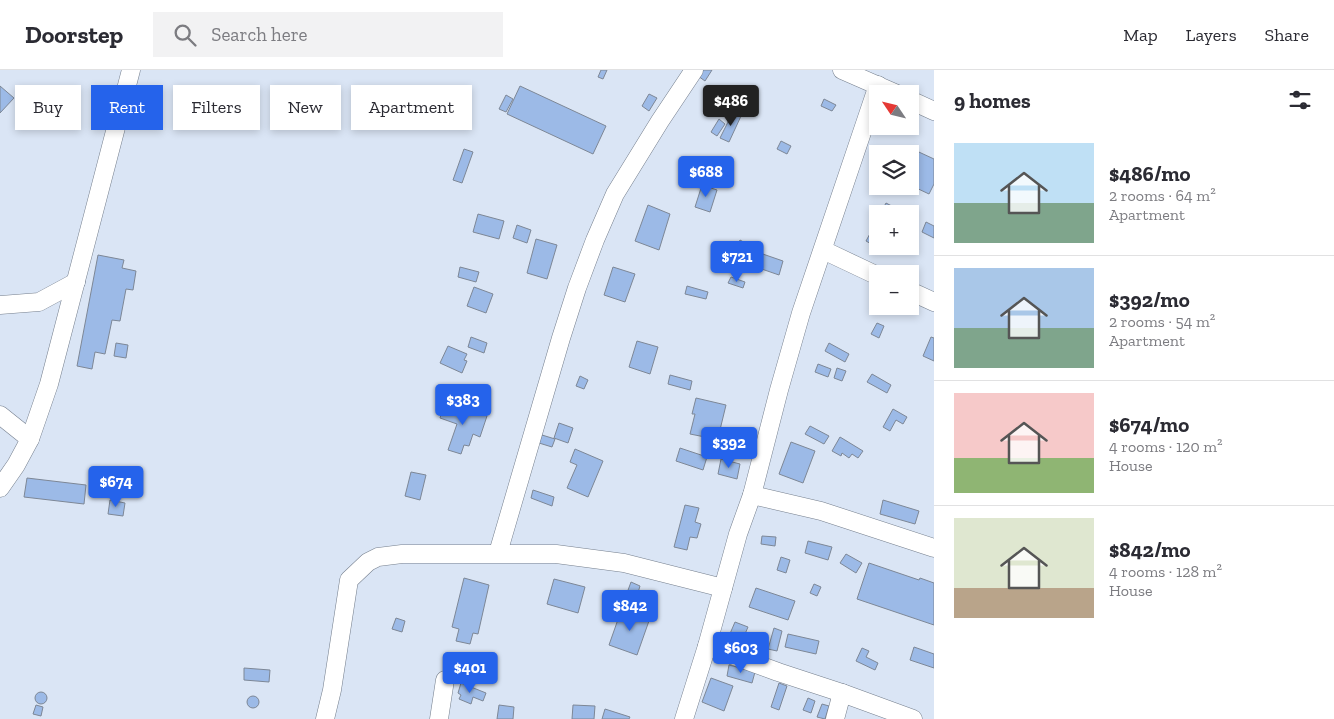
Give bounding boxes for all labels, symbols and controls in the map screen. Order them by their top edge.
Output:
search box [153,12,503,57]
text: Doorstep [25,20,123,49]
icon: search [171,21,199,49]
text: Search here [211,23,308,46]
text: Map [1123,24,1158,46]
text: Layers [1186,24,1237,46]
text: Share [1265,24,1309,46]
chip: Buy [15,85,81,130]
chip: Rent [91,85,163,130]
chip: Filters [173,85,260,130]
chip: New [270,85,341,130]
chip: Apartment [351,85,472,130]
pin: $486 [701,85,761,127]
north arrow [869,85,919,135]
map controls [869,85,919,315]
icon: filters [1286,86,1314,114]
text: 9 homes [954,88,1031,113]
text: $486 [714,91,748,110]
button: layers [869,145,919,195]
pin: $688 [676,156,736,198]
text: $486/mo [1109,161,1191,186]
text: $688 [689,162,723,181]
icon: home [994,163,1054,223]
text: 2 rooms · 64 m² [1109,186,1216,205]
button: + [869,205,919,255]
text: Apartment [1109,205,1185,224]
pin: $721 [707,240,767,283]
text: $721 [722,247,752,266]
button: − [869,265,919,315]
text: $392/mo [1109,287,1190,312]
icon: home [994,288,1054,348]
text: 2 rooms · 54 m² [1109,312,1215,331]
text: Apartment [1109,331,1185,350]
pin: $383 [433,384,493,426]
text: $383 [446,390,480,409]
text: $674/mo [1109,412,1189,437]
icon: home [994,413,1054,473]
pin: $392 [699,426,759,469]
text: $392 [712,433,746,452]
text: 4 rooms · 120 m² [1109,437,1223,456]
text: House [1109,456,1152,475]
pin: $674 [86,466,146,508]
text: $674 [99,472,133,491]
text: $842/mo [1109,537,1191,562]
icon: home [994,538,1054,598]
text: 4 rooms · 128 m² [1109,562,1222,581]
text: House [1109,581,1152,600]
pin: $842 [600,590,660,632]
text: $842 [613,596,647,615]
pin: $603 [711,632,771,674]
text: $603 [724,638,758,657]
pin: $401 [440,652,500,694]
text: $401 [454,658,486,677]

